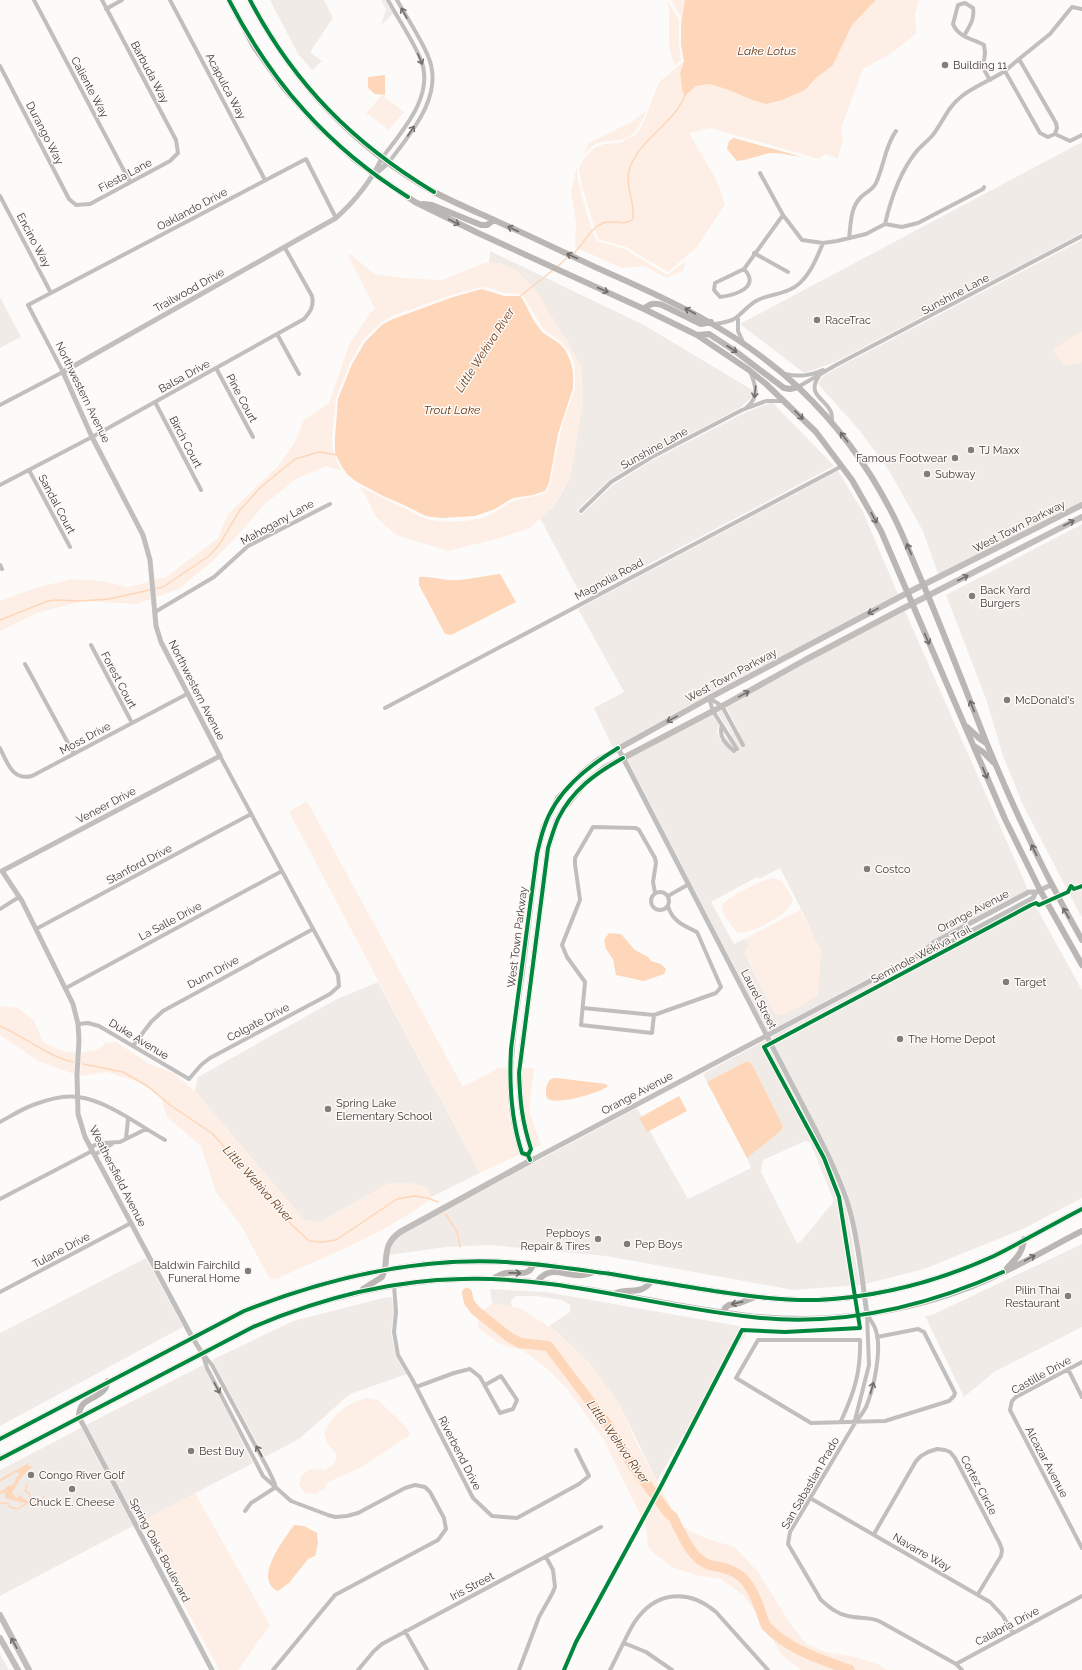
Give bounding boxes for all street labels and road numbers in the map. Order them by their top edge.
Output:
street label: Barbuda Way [128,39,171,106]
street label: Acapulca Way [203,51,248,121]
street label: Caliente Way [68,55,111,120]
street label: Durango Way [23,99,66,167]
street label: Fiesta Lane [96,156,155,195]
street label: Oaklando Drive [155,185,230,233]
street label: Encino Way [14,211,53,270]
street label: Trailwood Drive [152,265,227,315]
street label: Sunshine Lane [919,271,992,318]
street label: Northwestern Avenue [52,340,113,445]
street label: Balsa Drive [156,357,213,396]
street label: Pine Court [223,372,260,425]
street label: Birch Court [166,414,205,471]
street label: Sunshine Lane [618,424,691,472]
street label: Sandal Court [35,472,78,537]
street label: Mahogany Lane [238,497,316,548]
street label: West Town Parkway [971,498,1068,555]
street label: Magnolia Road [573,556,646,603]
street label: Northwestern Avenue [166,638,228,743]
street label: West Town Parkway [683,646,779,705]
street label: Forest Court [98,649,139,711]
street label: Moss Drive [58,719,113,757]
street label: Veneer Drive [74,784,139,826]
street label: Stanford Drive [104,841,175,887]
street label: West Town Parkway [505,886,530,988]
street label: Orange Avenue [935,887,1012,936]
street label: La Salle Drive [137,899,204,943]
street label: Seminole Wekiva Trail [869,923,973,986]
street label: Dunn Drive [185,953,242,991]
street label: Laurel Street [738,967,779,1031]
street label: Colgate Drive [225,1000,292,1044]
street label: Duke Avenue [106,1016,171,1063]
street label: Orange Avenue [599,1069,676,1118]
street label: Weathersfield Avenue [86,1123,149,1229]
street label: Tulane Drive [30,1230,93,1271]
street label: Castille Drive [1009,1353,1074,1397]
street label: Riverbend Drive [435,1414,484,1493]
street label: Alcazar Avenue [1022,1425,1071,1500]
street label: San Sabastian Prado [779,1435,842,1532]
street label: Cortez Circle [957,1453,1000,1518]
street label: Spring Oaks Boulevard [127,1496,193,1605]
street label: Navarre Way [890,1531,953,1574]
street label: Iris Street [448,1569,497,1603]
street label: Calabria Drive [973,1604,1042,1649]

